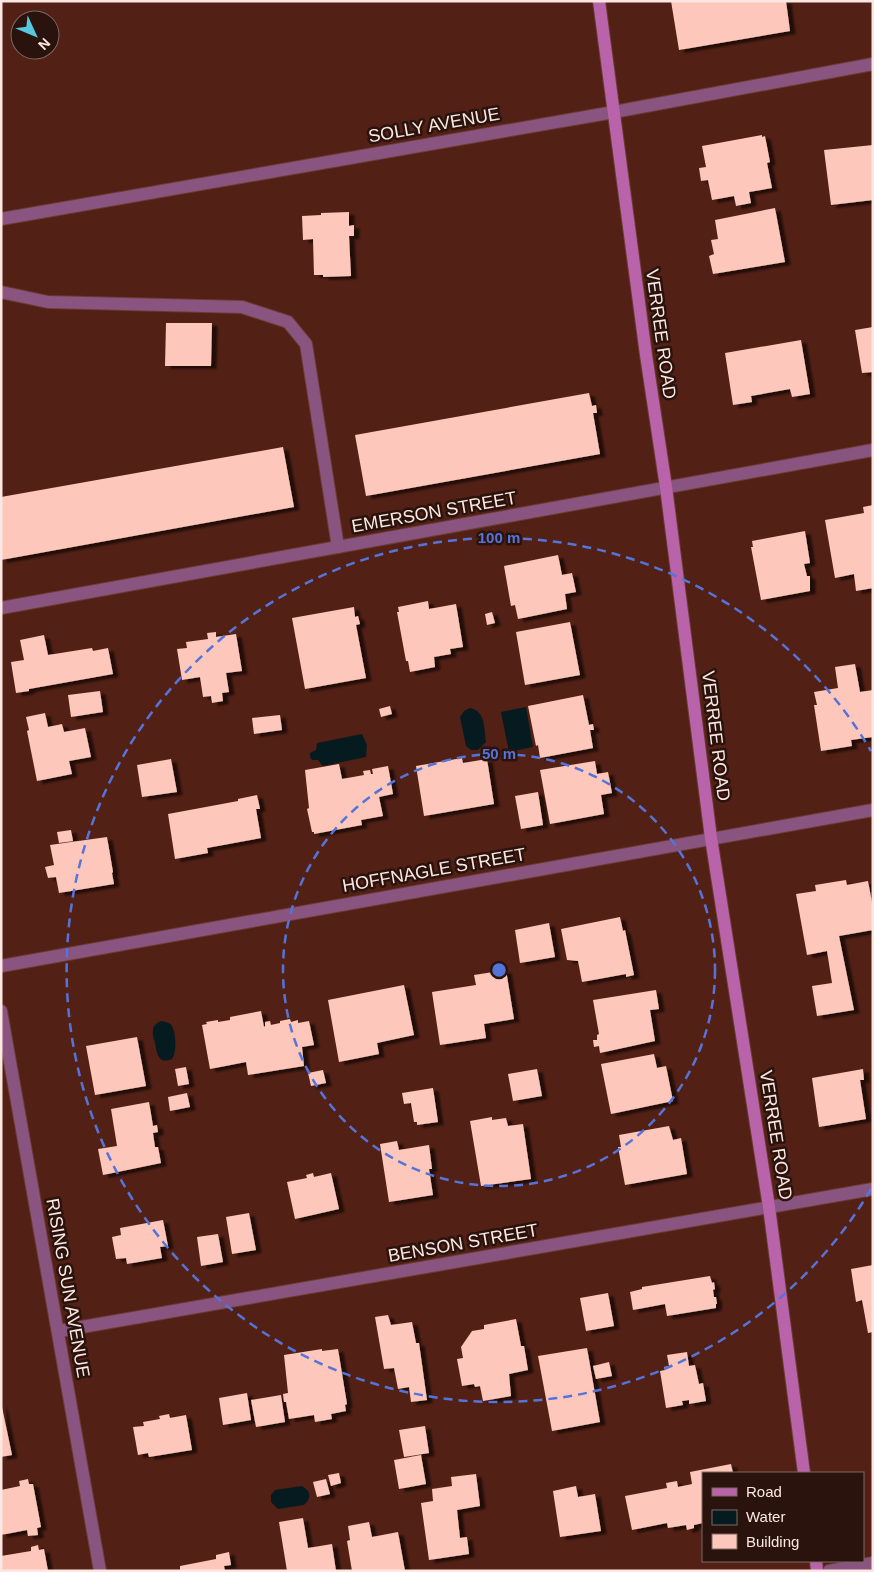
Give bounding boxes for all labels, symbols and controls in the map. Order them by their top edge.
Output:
north arrow [10,10,60,60]
text: N [35,35,54,53]
street label: SOLLY AVENUE [367,104,501,146]
street label: VERREE ROAD [642,268,680,400]
street label: EMERSON STREET [350,488,518,536]
text: 100 m [478,529,520,546]
street label: VERREE ROAD [698,670,734,802]
text: 50 m [482,745,516,762]
street label: HOFFNAGLE STREET [341,844,527,896]
centre of rings [490,961,508,979]
street label: VERREE ROAD [756,1069,796,1201]
street label: RISING SUN AVENUE [42,1197,94,1379]
street label: BENSON STREET [386,1220,540,1266]
legend [702,1472,864,1562]
text: Road [746,1483,782,1500]
text: Water [746,1508,785,1525]
text: Building [746,1533,799,1550]

